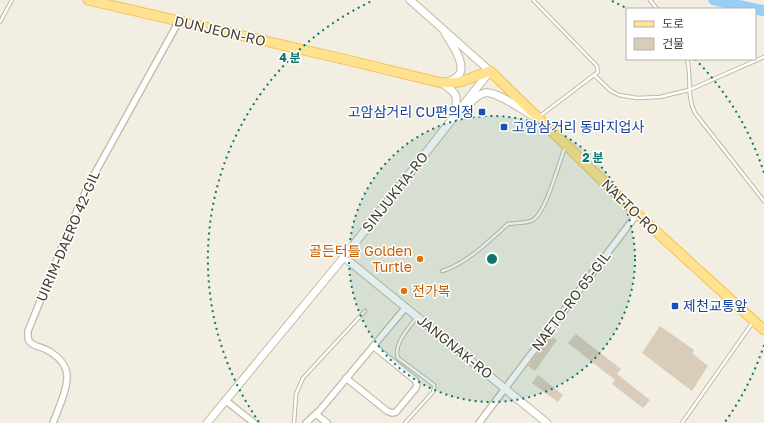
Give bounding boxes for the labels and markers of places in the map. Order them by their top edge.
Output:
place label: 고암삼거리 CU편의정 [348,103,474,120]
marker: 고암삼거리 CU편의정 [477,107,487,117]
place label: 고암삼거리 동마지업사 [512,118,644,135]
marker: 고암삼거리 동마지업사 [499,122,509,132]
place label: 골든터틀 Golden Turtle [309,242,412,275]
centre of rings [485,252,499,266]
marker: 골든터틀 Golden Turtle [415,254,425,264]
place label: 전가복 [412,282,451,299]
marker: 전가복 [399,286,409,296]
place label: 제천교통앞 [683,297,748,314]
marker: 제천교통앞 [670,301,680,311]

